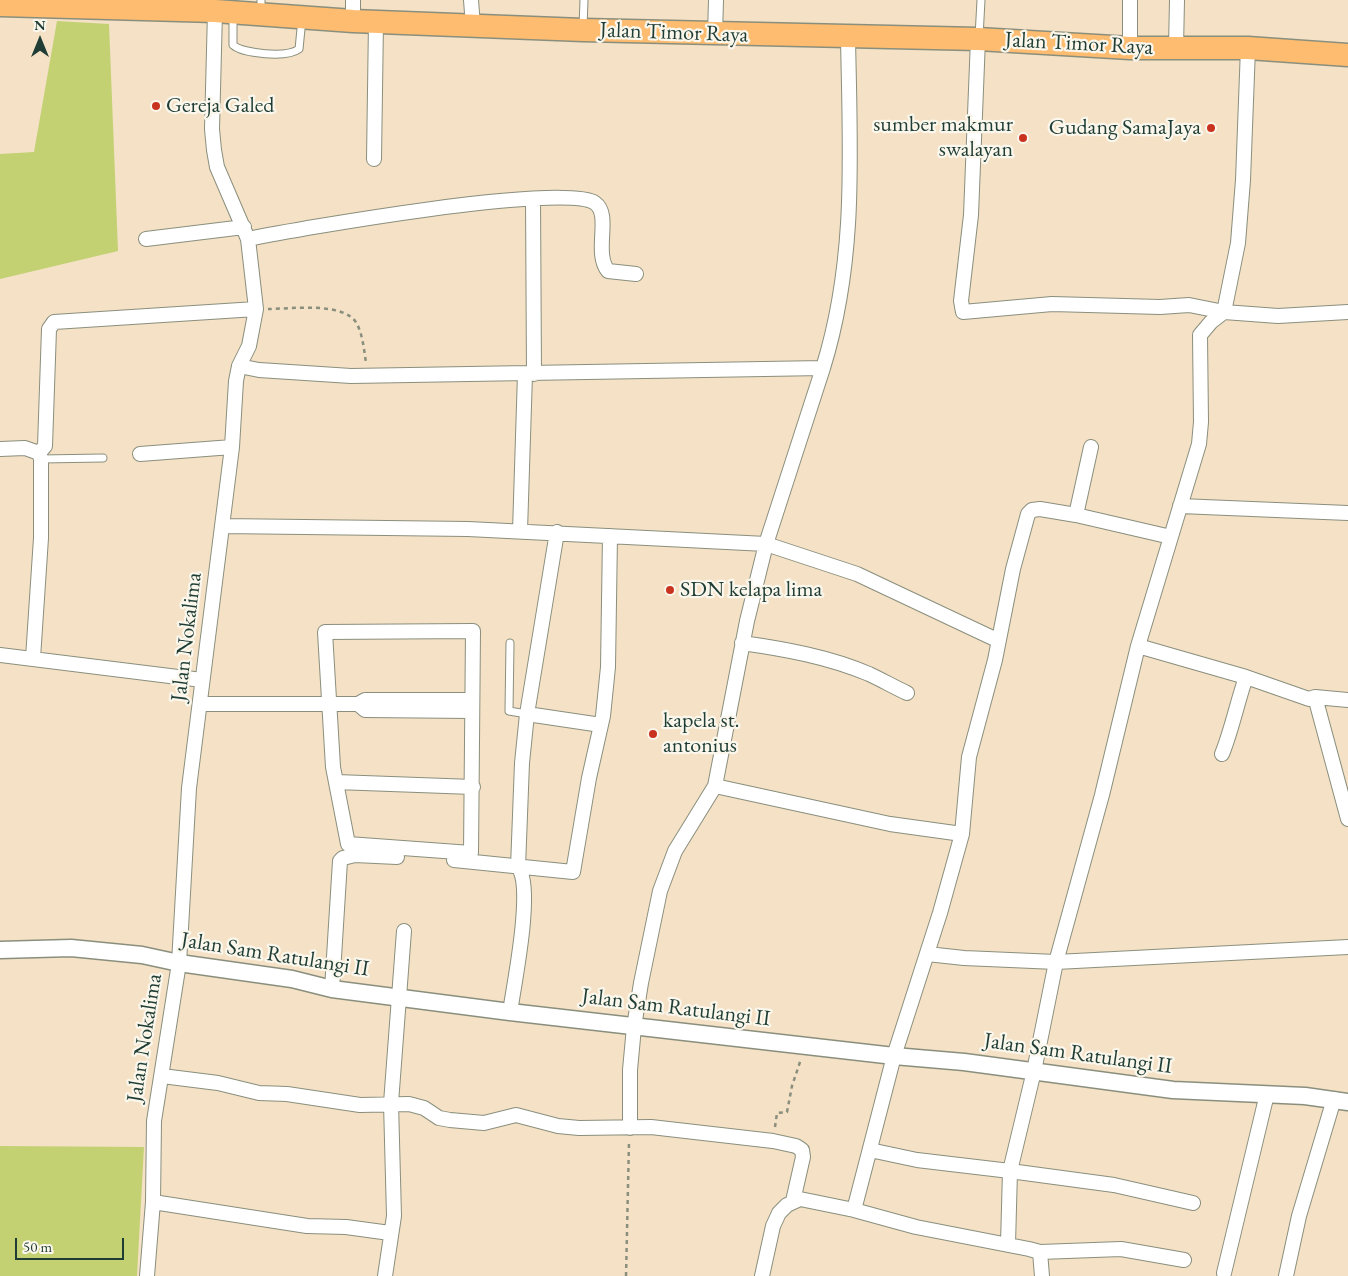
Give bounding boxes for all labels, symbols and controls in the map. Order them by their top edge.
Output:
north arrow [15,15,65,65]
text: N [34,16,46,34]
street label: Jalan Timor Raya [599,17,749,49]
street label: Jalan Timor Raya [1004,27,1154,61]
place label: Gereja Galed [166,93,274,119]
marker: Gereja Galed [150,100,162,112]
place label: sumber makmur swalayan [873,112,1013,164]
place label: Gudang SamaJaya [1049,115,1201,141]
marker: Gudang SamaJaya [1205,122,1217,134]
marker: sumber makmur swalayan [1017,132,1029,144]
street label: Jalan Nokalima [166,571,208,703]
place label: SDN kelapa lima [680,577,822,603]
marker: SDN kelapa lima [664,584,676,596]
place label: kapela st. antonius [663,708,740,759]
marker: kapela st. antonius [647,728,659,740]
street label: Jalan Sam Ratulangi II [179,927,371,983]
street label: Jalan Nokalima [122,972,168,1104]
street label: Jalan Sam Ratulangi II [580,983,772,1033]
street label: Jalan Sam Ratulangi II [982,1028,1174,1080]
scale bar [18,1228,126,1260]
text: 50 m [23,1237,52,1256]

